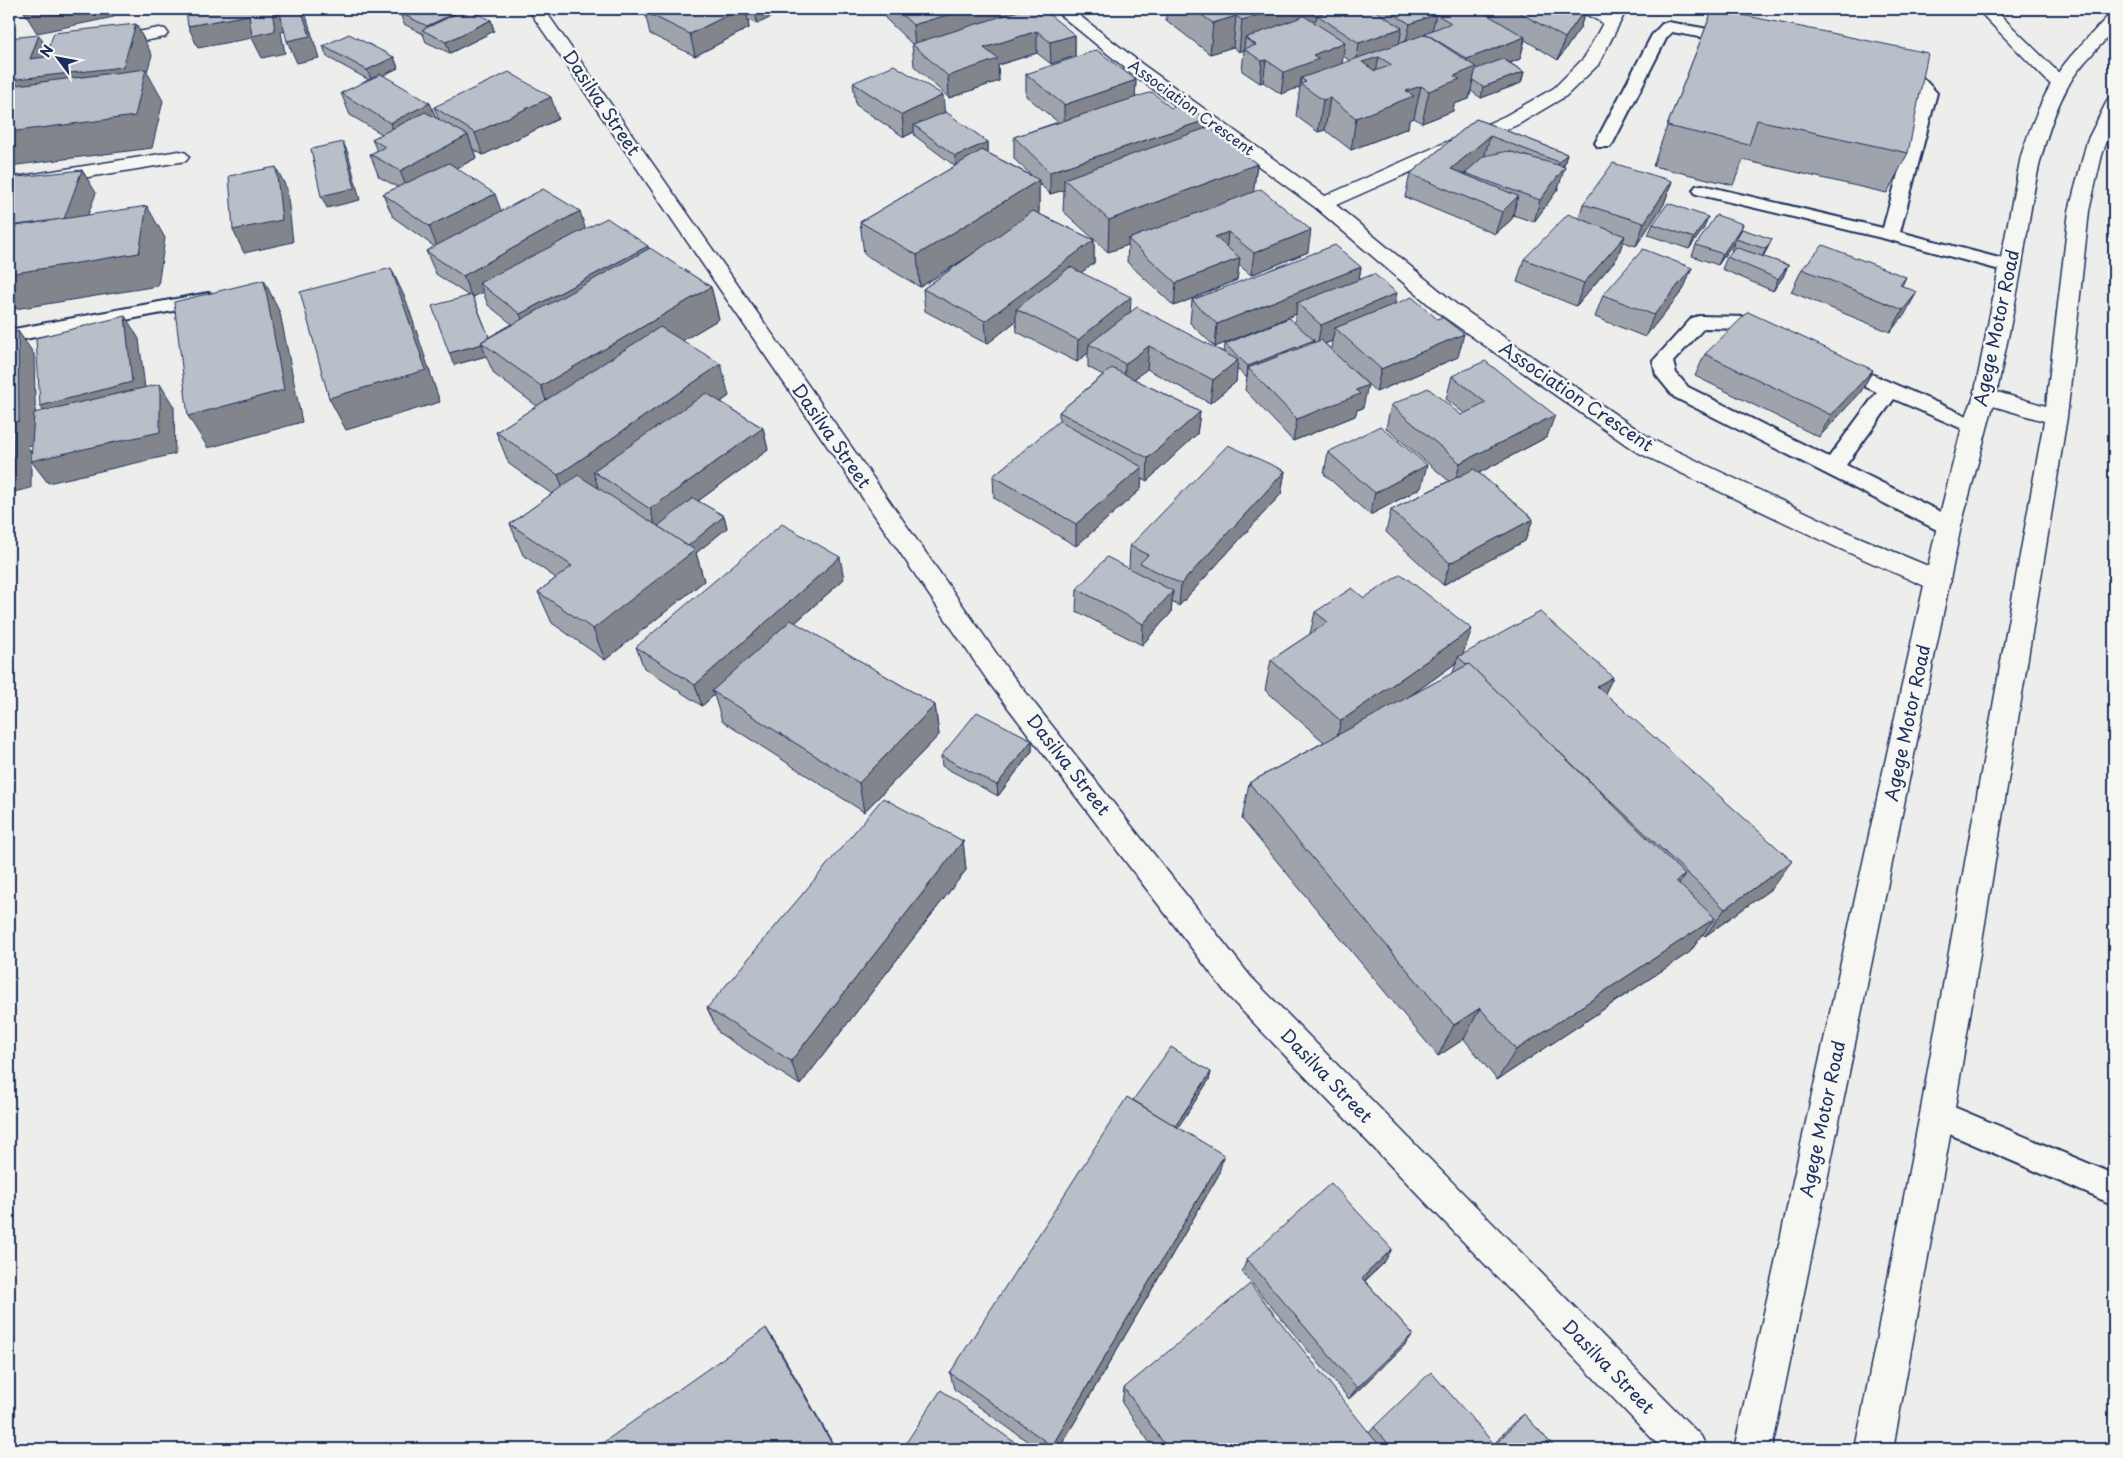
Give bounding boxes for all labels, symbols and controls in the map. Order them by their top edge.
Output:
north arrow [32,32,82,82]
text: N [35,41,58,61]
street label: Dasilva Street [557,44,648,161]
street label: Association Crescent [1124,53,1260,160]
street label: Agege Motor Road [1966,247,2025,409]
street label: Association Crescent [1494,334,1659,458]
street label: Dasilva Street [786,377,878,493]
street label: Agege Motor Road [1877,642,1936,804]
street label: Dasilva Street [1021,707,1118,821]
street label: Dasilva Street [1275,1021,1379,1128]
street label: Agege Motor Road [1792,1038,1851,1200]
street label: Dasilva Street [1557,1312,1661,1419]

